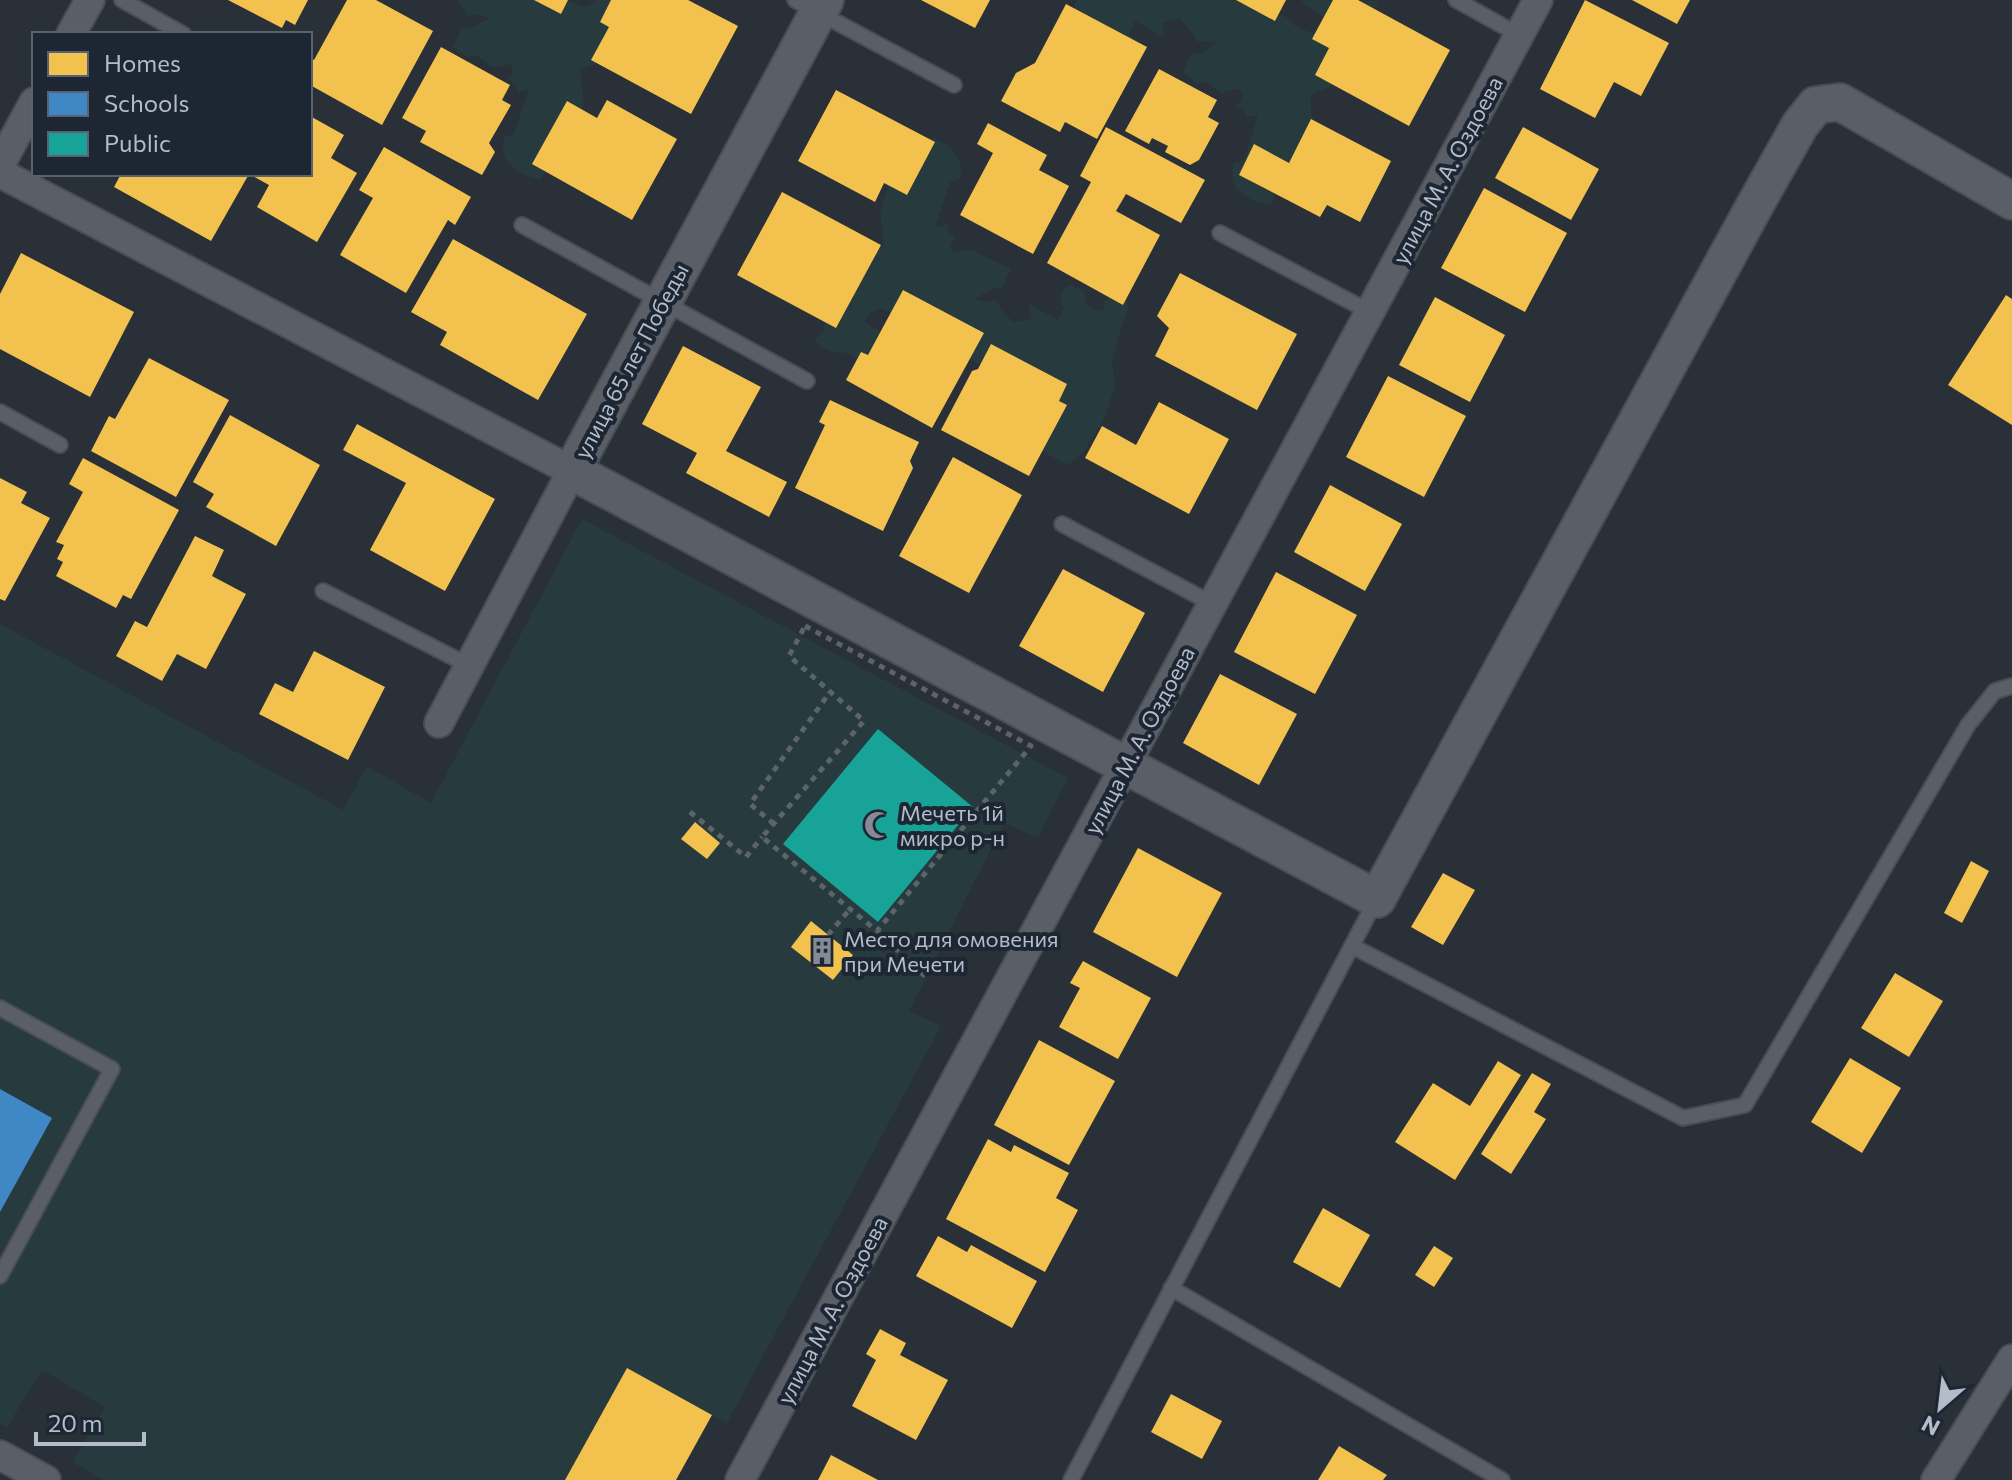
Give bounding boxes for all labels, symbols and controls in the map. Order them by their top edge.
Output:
legend [32,32,312,176]
text: Homes [104,48,181,77]
street label: улица М. А. Оздоева [1386,71,1508,269]
text: Schools [104,88,189,117]
text: Public [104,128,171,157]
street label: улица 65 лет Победы [568,259,694,463]
street label: улица М. А. Оздоева [1078,641,1200,839]
place label: Мечеть 1й микро р-н [900,799,1005,851]
mosque icon: Мечеть 1й микро р-н [863,810,893,840]
place label: Место для омовения при Мечети [844,925,1059,977]
building icon: Место для омовения при Мечети [807,936,837,966]
street label: улица М. А. Оздоева [771,1211,893,1409]
north arrow [1900,1368,1980,1448]
scale bar [36,1396,144,1446]
text: 20 m [48,1408,102,1437]
text: N [1917,1410,1944,1442]

